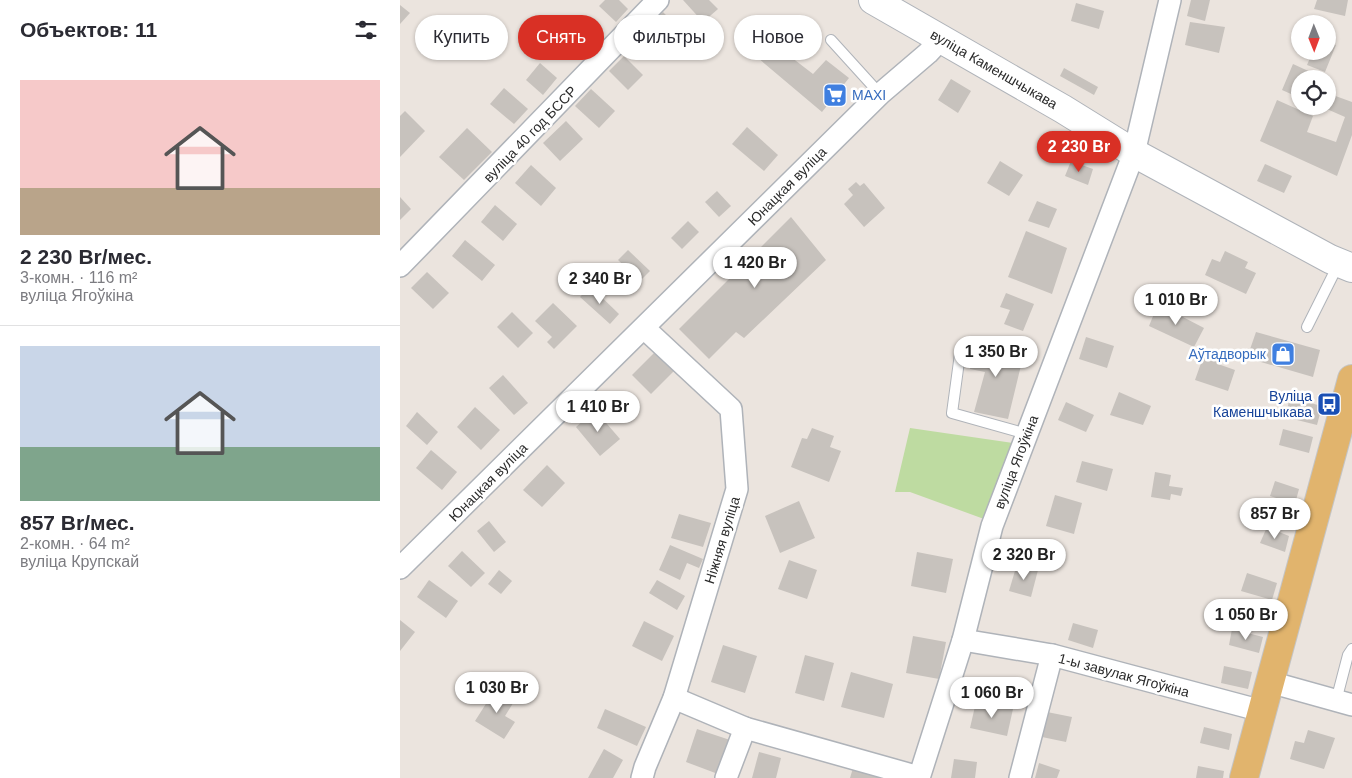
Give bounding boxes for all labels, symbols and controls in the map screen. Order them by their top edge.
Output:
chip: Купить [415,15,508,60]
chip: Снять [518,15,604,60]
chip: Фильтры [614,15,724,60]
chip: Новое [734,15,822,60]
north arrow [1291,15,1336,60]
map controls [1291,15,1336,115]
icon: filters [352,16,380,44]
text: Объектов: 11 [20,18,157,41]
street label: вуліца Каменшчыкава [928,26,1060,112]
button: locate [1291,70,1336,115]
supermarket icon: MAXI [822,82,848,108]
street label: вуліца 40 год БССР [480,83,580,185]
place label: MAXI [852,87,886,103]
icon: home [155,113,245,203]
pin: 2 230 Br [1027,130,1131,173]
text: 2 230 Br [1048,138,1110,155]
street label: Юнацкая вуліца [744,143,830,229]
text: 2 230 Br/мес. [20,245,152,268]
pin: 1 420 Br [703,246,807,289]
text: 1 420 Br [724,254,786,271]
pin: 2 340 Br [548,262,652,305]
text: 3-комн. · 116 m² [20,269,137,286]
text: 2 340 Br [569,270,631,287]
pin: 1 010 Br [1124,284,1228,326]
text: вуліца Ягоўкіна [20,287,133,304]
text: 1 010 Br [1145,291,1207,308]
pin: 1 350 Br [944,336,1048,378]
shop icon: Аўтадворык [1270,341,1296,367]
text: 1 350 Br [965,343,1027,360]
place label: Аўтадворык [1188,346,1267,362]
icon: home [155,378,245,468]
place label: Вуліца Каменшчыкава [1213,388,1312,420]
pin: 1 410 Br [546,390,650,433]
bus stop icon: Вуліца Каменшчыкава [1316,391,1342,417]
text: 1 410 Br [567,398,629,415]
street label: вуліца Ягоўкіна [991,413,1041,511]
street label: Юнацкая вуліца [445,439,531,525]
street label: Ніжняя вуліца [701,494,743,586]
pin: 857 Br [1234,498,1316,540]
text: 857 Br [1251,505,1299,522]
text: 857 Br/мес. [20,511,135,534]
text: 2-комн. · 64 m² [20,535,130,552]
pin: 2 320 Br [972,538,1076,581]
text: 2 320 Br [993,546,1055,563]
text: вуліца Крупскай [20,553,139,570]
pin: 1 050 Br [1194,598,1298,641]
text: 1 050 Br [1215,606,1277,623]
street label: 1-ы завулак Ягоўкіна [1057,650,1191,700]
pin: 1 030 Br [445,672,549,714]
pin: 1 060 Br [940,676,1044,719]
text: 1 030 Br [466,679,528,696]
text: 1 060 Br [961,684,1023,701]

